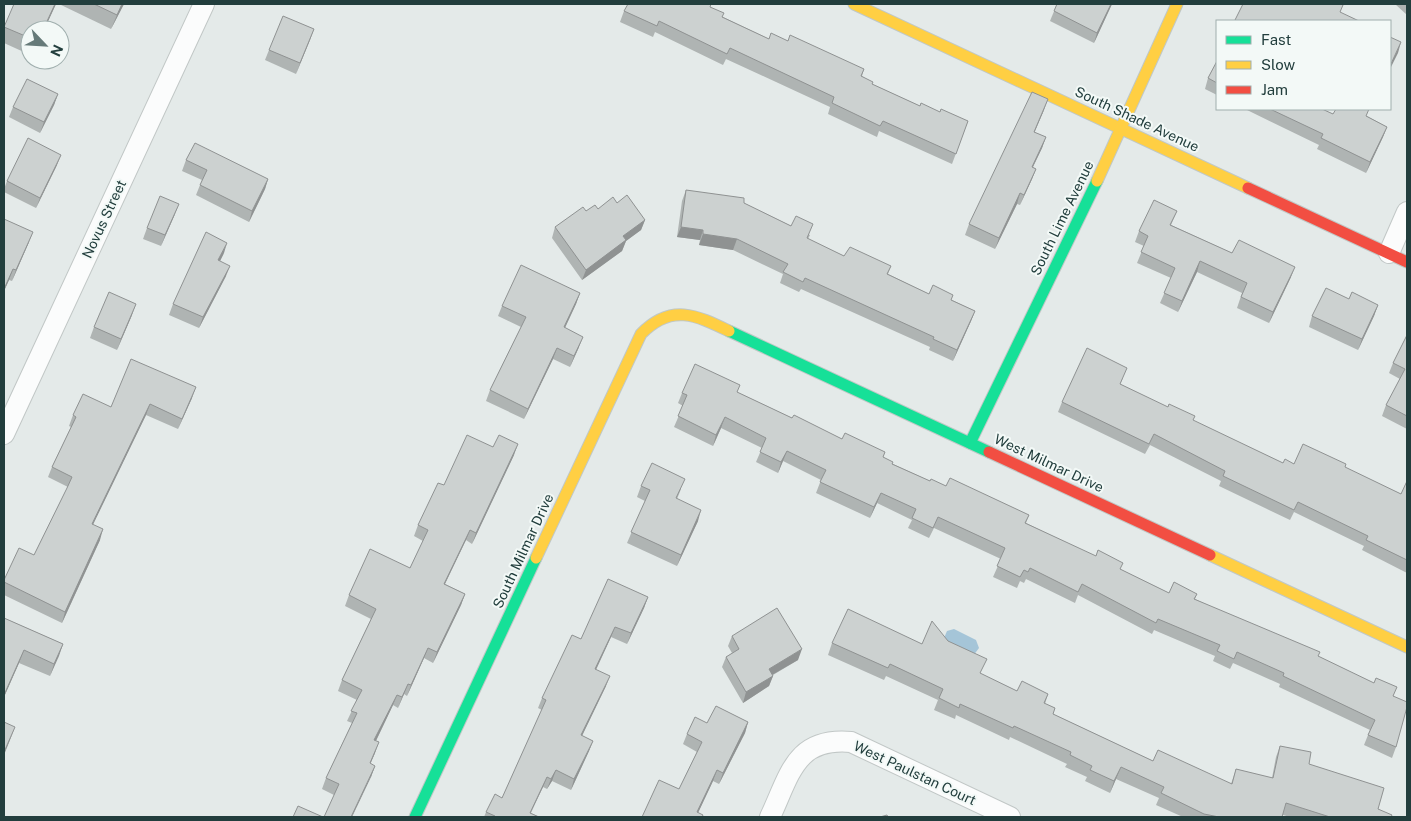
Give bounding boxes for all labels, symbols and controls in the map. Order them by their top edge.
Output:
north arrow [20,20,70,70]
legend [1216,20,1391,110]
text: Fast [1261,31,1291,48]
text: N [47,42,66,59]
text: Slow [1261,56,1296,73]
text: Jam [1261,81,1288,98]
street label: South Shade Avenue [1072,83,1202,155]
street label: South Lime Avenue [1027,158,1097,278]
street label: Novus Street [79,177,129,261]
street label: West Milmar Drive [992,431,1106,495]
street label: South Milmar Drive [489,491,557,611]
street label: West Paulstan Court [851,738,979,808]

